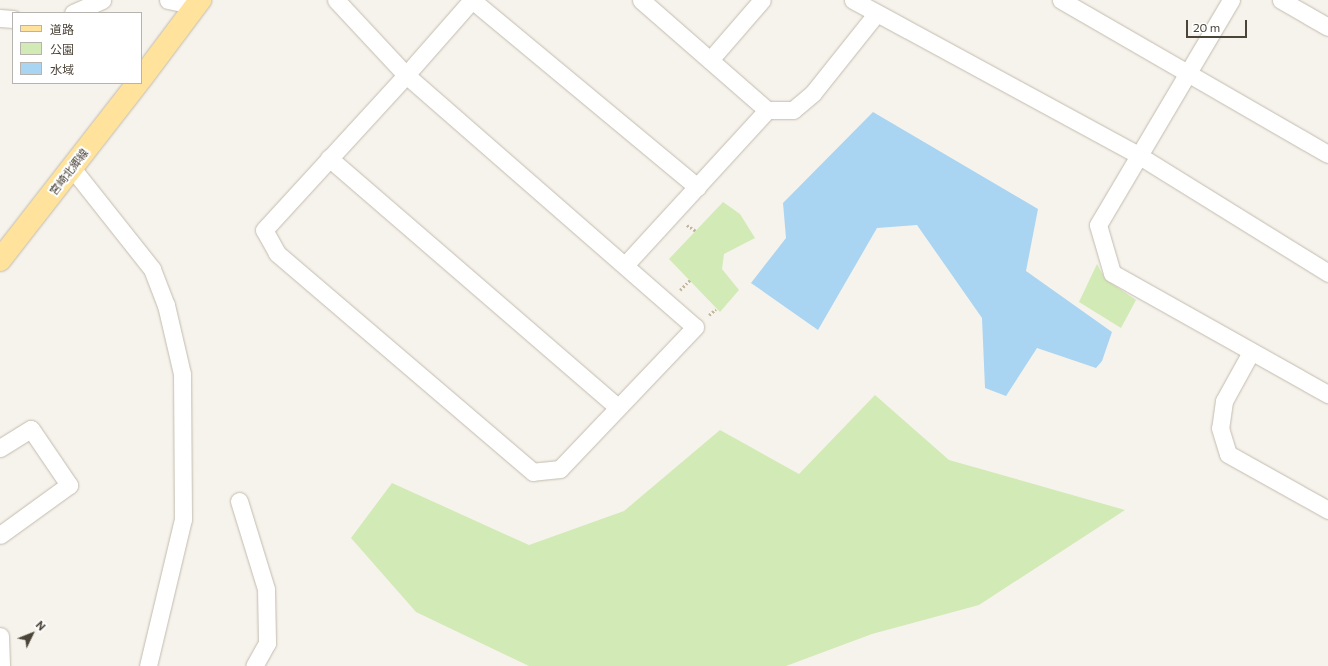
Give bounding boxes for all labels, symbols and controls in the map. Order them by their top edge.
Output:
legend [12,12,142,84]
scale bar [1188,12,1249,38]
text: 20 m [1193,20,1220,34]
text: 道路 [50,22,74,36]
text: 公園 [50,42,74,56]
text: 水域 [50,62,74,76]
street label: 宮崎北郷線 [47,146,91,198]
north arrow [12,614,52,654]
text: N [34,618,49,633]

